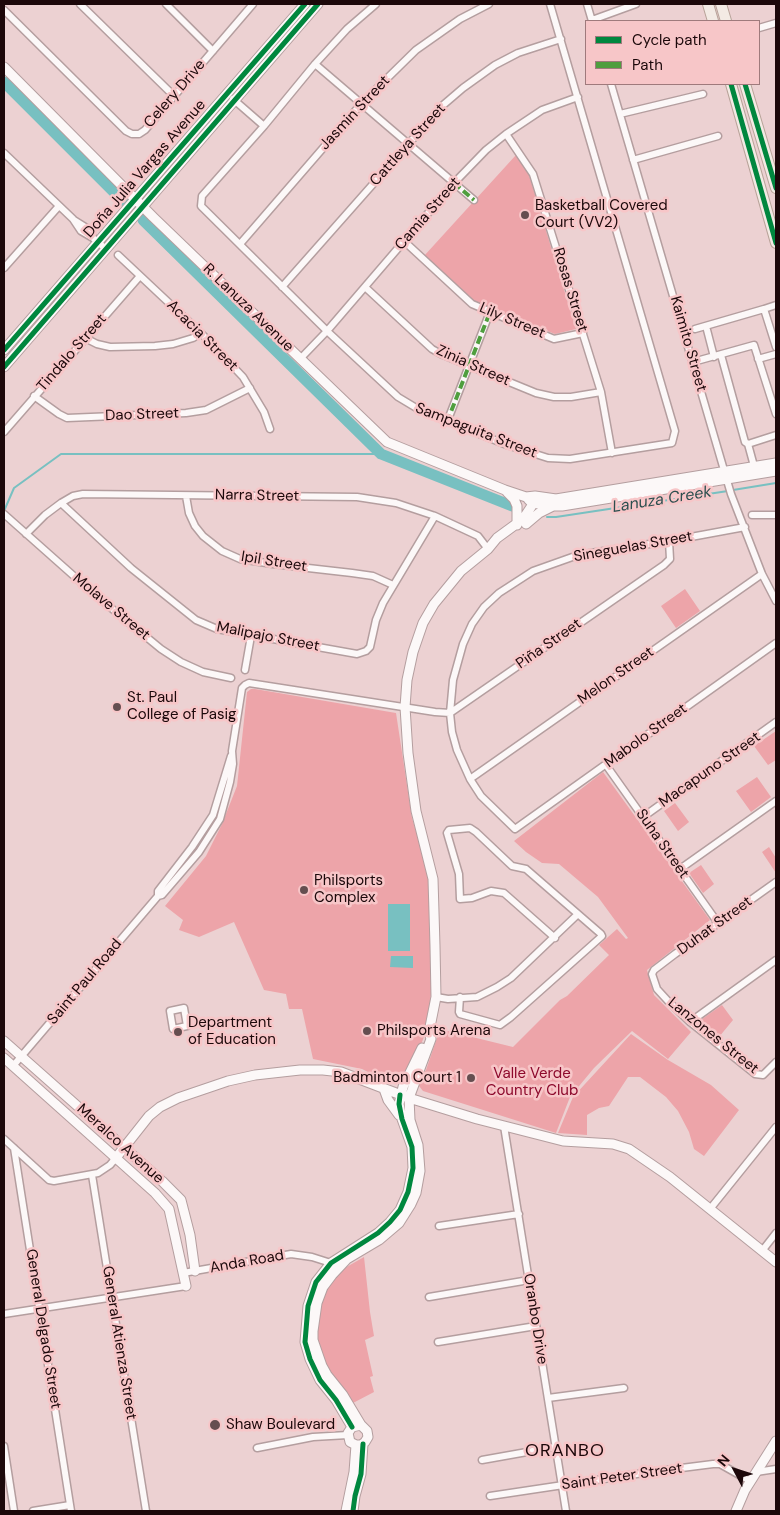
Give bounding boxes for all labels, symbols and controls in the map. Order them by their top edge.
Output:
legend [585,20,760,85]
text: Cycle path [632,30,707,50]
text: Path [632,55,663,75]
street label: Celery Drive [140,56,210,132]
street label: Jasmin Street [316,72,394,154]
street label: Doña Julia Vargas Avenue [80,96,210,242]
street label: Cattleya Street [366,100,450,190]
street label: Camia Street [392,174,464,254]
place label: Basketball Covered Court (VV2) [535,197,668,232]
marker: Basketball Covered Court (VV2) [519,209,531,221]
street label: Rosas Street [549,246,591,334]
street label: R. Lanuza Avenue [199,260,297,356]
street label: Kaimito Street [666,294,710,394]
street label: Acacia Street [163,297,241,375]
street label: Lily Street [476,299,548,343]
street label: Tindalo Street [33,311,111,395]
street label: Zinia Street [433,342,513,390]
street label: Sampaguita Street [413,400,539,462]
street label: Dao Street [105,405,179,425]
water label: Lanuza Creek [611,483,713,517]
street label: Narra Street [215,486,299,506]
street label: Sineguelas Street [572,528,694,566]
street label: Ipil Street [240,548,308,576]
street label: Molave Street [69,569,153,645]
street label: Piña Street [513,615,585,673]
street label: Malipajo Street [215,618,321,656]
street label: Melon Street [575,643,657,709]
place label: St. Paul College of Pasig [127,689,236,724]
street label: Mabolo Street [601,700,691,772]
marker: St. Paul College of Pasig [111,701,123,713]
street label: Macapuno Street [656,728,764,812]
street label: Suha Street [632,806,692,882]
place label: Philsports Complex [314,872,383,907]
marker: Philsports Complex [298,884,310,896]
street label: Duhat Street [674,893,756,959]
street label: Saint Paul Road [44,935,126,1029]
street label: Lanzones Street [664,994,762,1078]
place label: Department of Education [188,1014,276,1049]
place label: Philsports Arena [377,1022,491,1040]
marker: Philsports Arena [361,1025,373,1037]
marker: Department of Education [172,1026,184,1038]
park label: Valle Verde Country Club [486,1065,578,1100]
place label: Badminton Court 1 [333,1069,461,1087]
marker: Badminton Court 1 [465,1072,477,1084]
street label: Meralco Avenue [73,1100,167,1188]
street label: Anda Road [208,1247,286,1277]
street label: General Delgado Street [21,1248,65,1410]
street label: General Atienza Street [98,1265,140,1421]
street label: Oranbo Drive [519,1272,551,1366]
place label: Shaw Boulevard [226,1416,335,1434]
marker: Shaw Boulevard [208,1418,222,1432]
district label: ORANBO [524,1440,606,1462]
north arrow [710,1445,760,1495]
text: N [713,1451,734,1470]
street label: Saint Peter Street [560,1460,684,1494]

